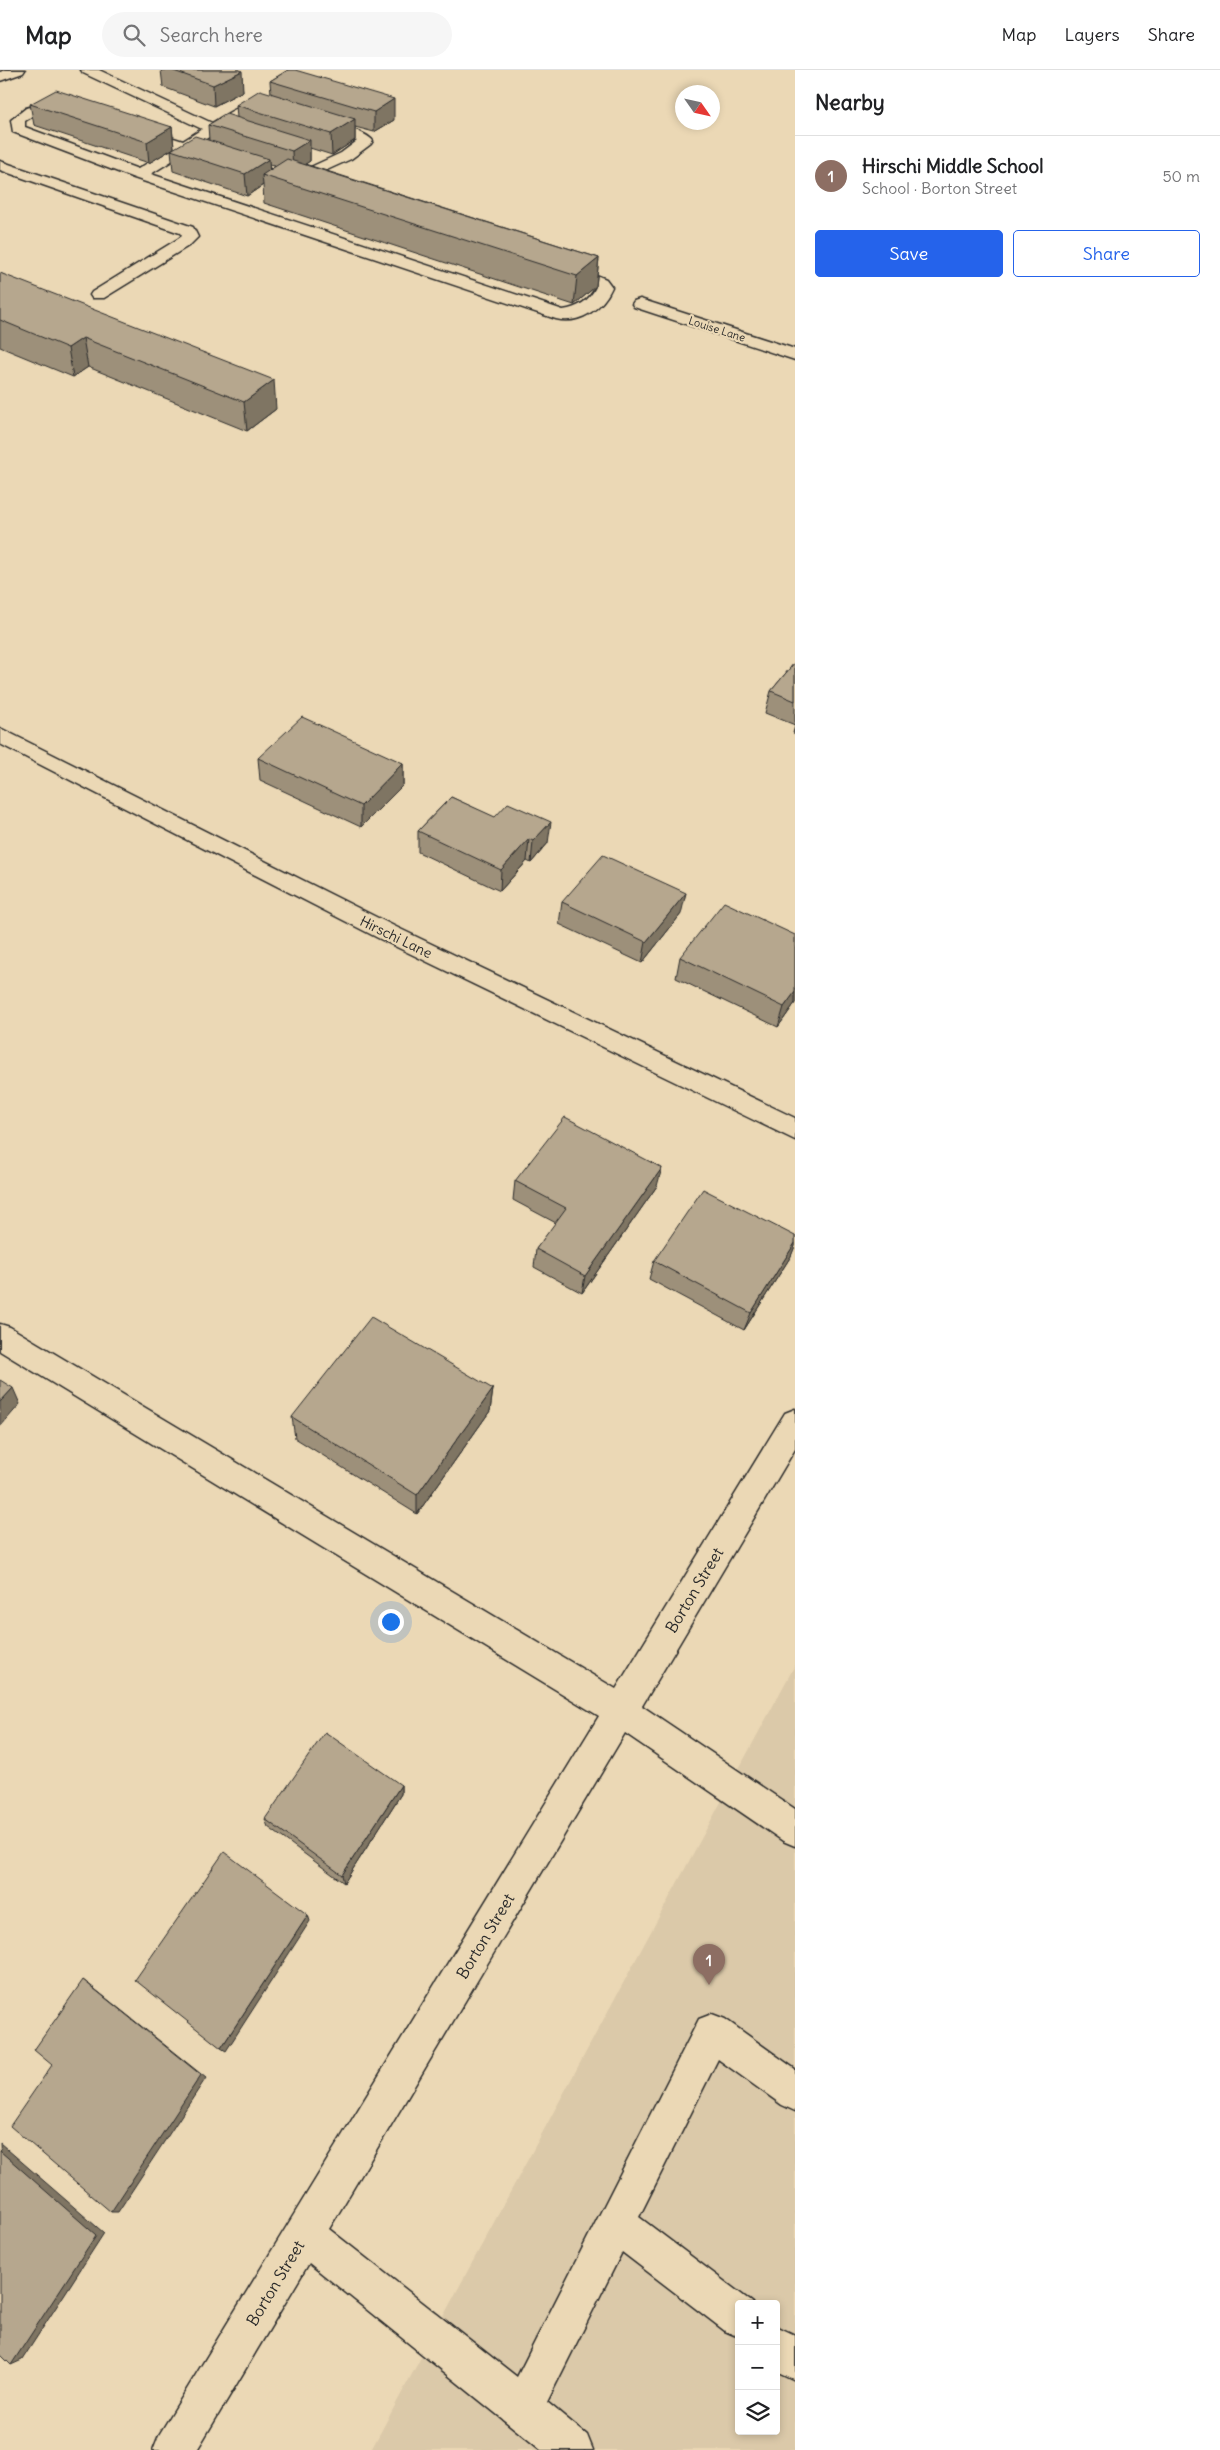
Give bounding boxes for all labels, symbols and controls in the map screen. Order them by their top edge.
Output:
search box [102,12,452,57]
text: Map [25,20,72,50]
icon: search [120,21,148,49]
text: Search here [160,23,263,47]
text: Map [1001,23,1036,46]
text: Layers [1064,23,1120,46]
text: Share [1148,23,1195,46]
north arrow [675,85,720,130]
text: Nearby [815,89,885,116]
text: Hirschi Middle School [862,154,1043,178]
text: 1 [828,166,834,186]
text: 50 m [1162,166,1200,186]
text: School · Borton Street [862,178,1017,198]
button: Save [815,230,1003,277]
button: Share [1013,230,1200,277]
street label: Louise Lane [687,313,747,345]
street label: Hirschi Lane [357,912,435,962]
street label: Borton Street [661,1543,728,1636]
your location [378,1609,404,1635]
street label: Borton Street [452,1889,519,1982]
pin: 1 [693,1944,725,1985]
street label: Borton Street [242,2236,309,2329]
map controls [735,2300,780,2435]
button: + [735,2300,780,2345]
button: − [735,2345,780,2390]
button: layers [735,2390,780,2435]

